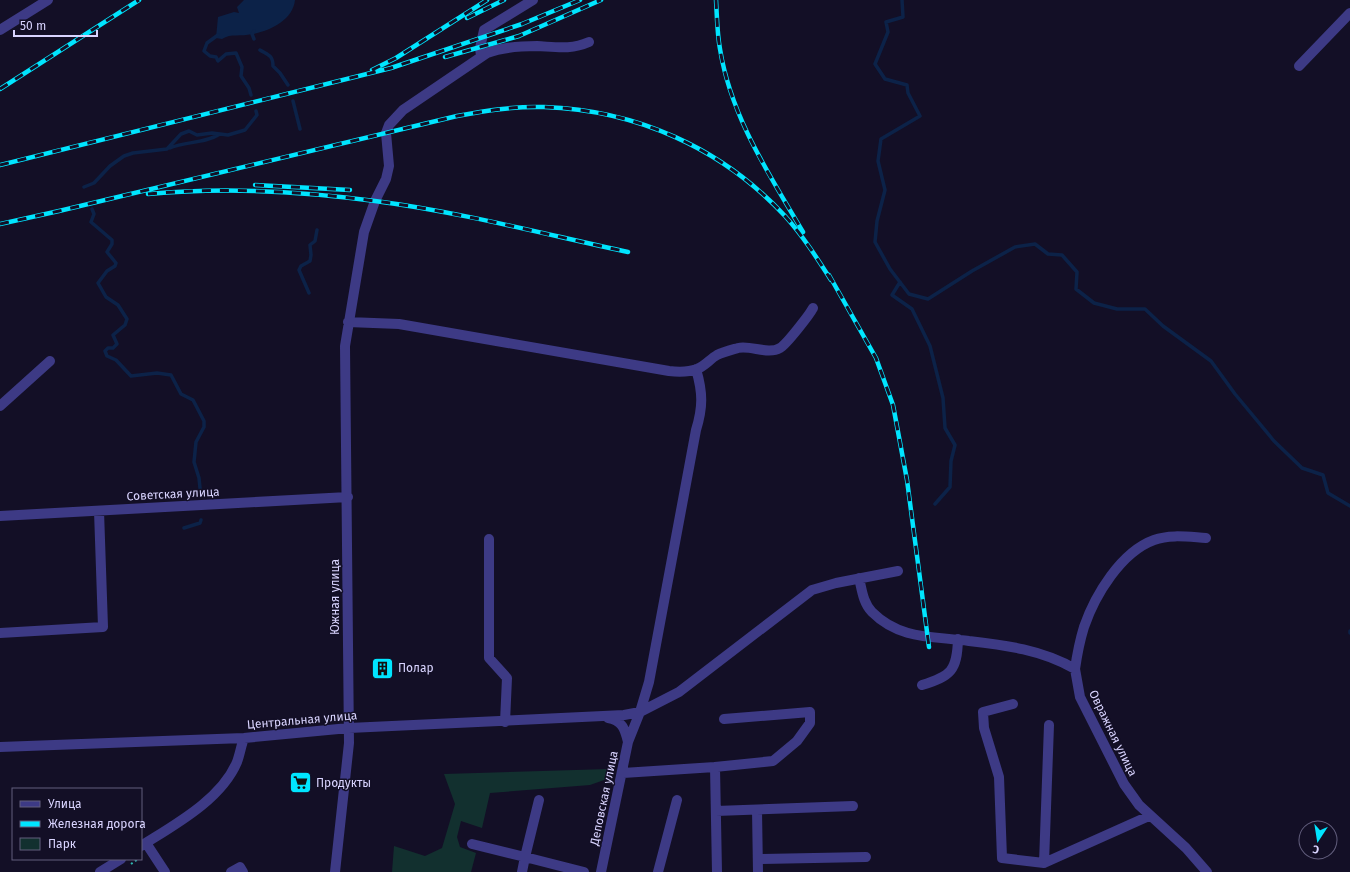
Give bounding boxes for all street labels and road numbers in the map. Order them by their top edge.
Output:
street label: Советская улица [126,485,220,503]
street label: Южная улица [328,559,342,635]
street label: Овражная улица [1086,688,1140,778]
street label: Центральная улица [246,708,358,732]
street label: Деповская улица [587,749,621,847]

